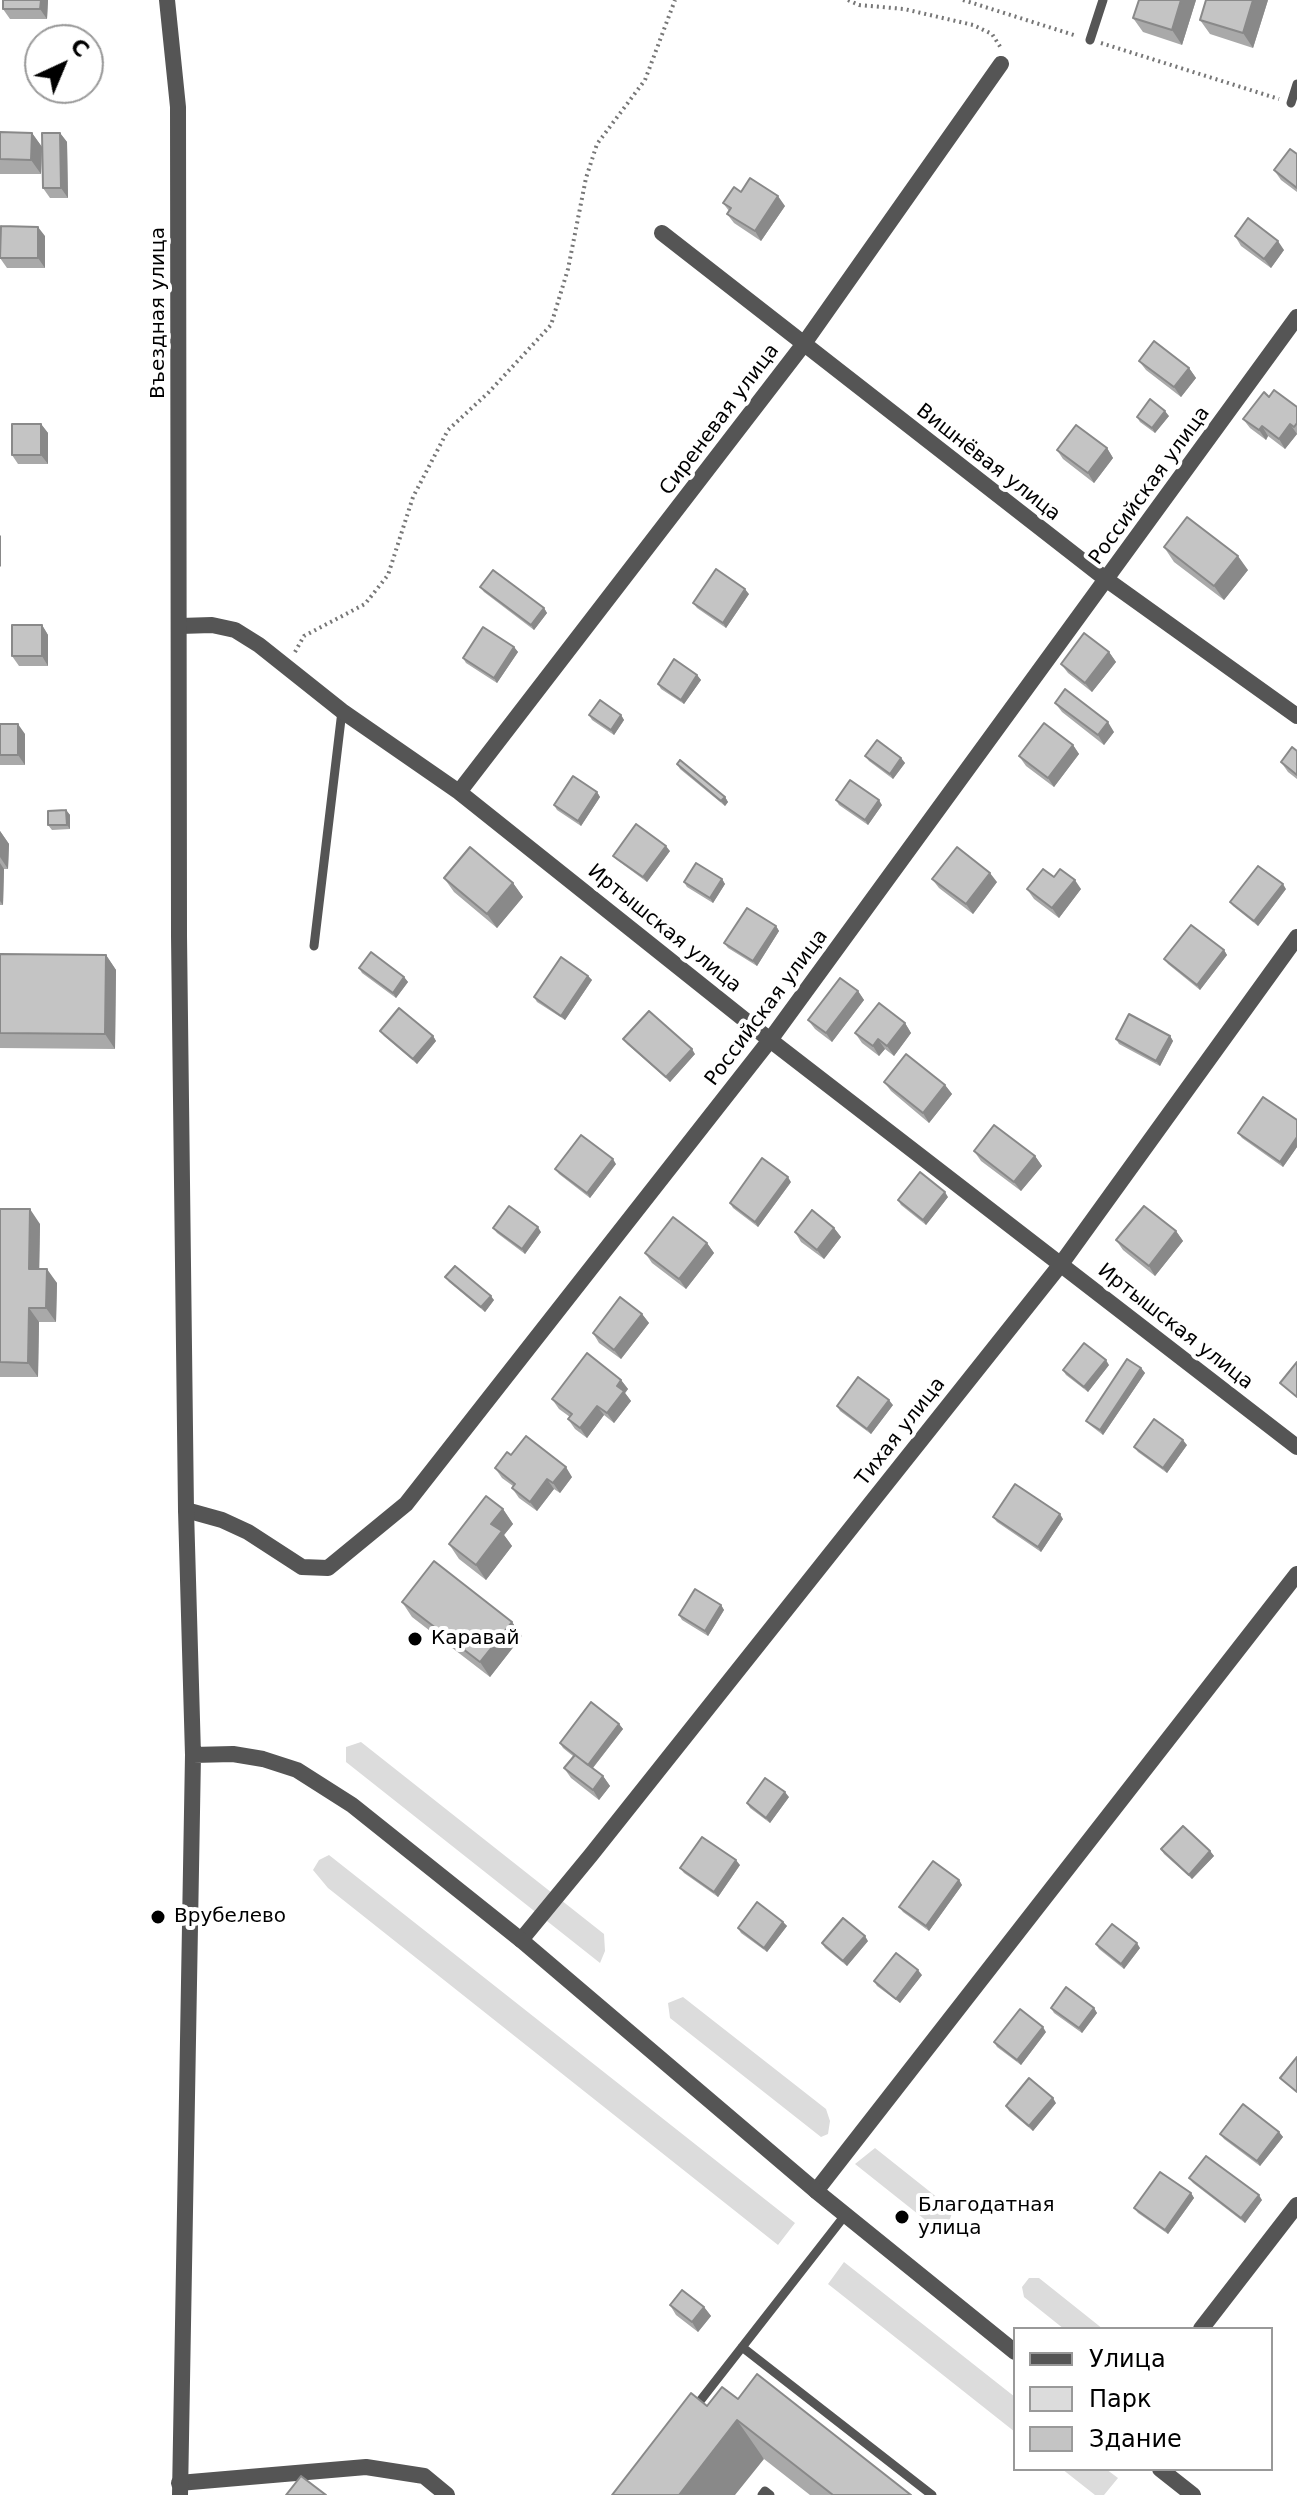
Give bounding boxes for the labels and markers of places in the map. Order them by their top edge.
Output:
place label: Каравай [431,1627,519,1651]
marker: Каравай [406,1630,424,1648]
place label: Врубелево [174,1905,286,1929]
marker: Врубелево [149,1908,167,1926]
place label: Благодатная улица [918,2194,1055,2241]
marker: Благодатная улица [893,2208,911,2226]

